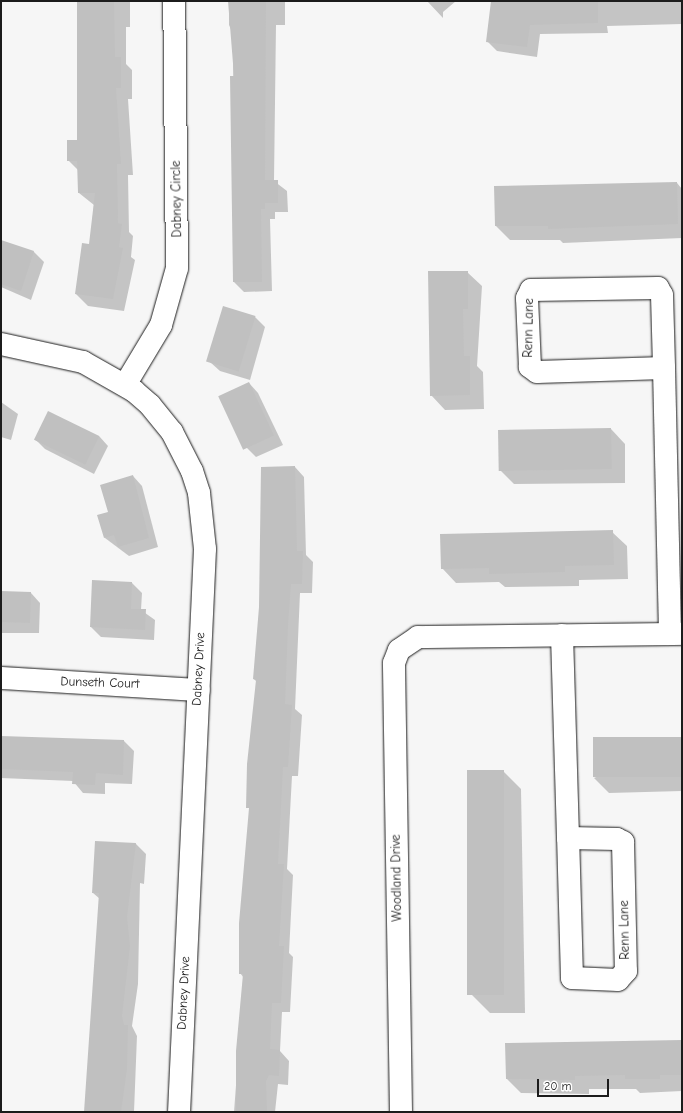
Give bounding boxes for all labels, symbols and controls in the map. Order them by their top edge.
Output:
street label: Dabney Circle [169,160,185,238]
street label: Renn Lane [521,298,537,358]
street label: Dabney Drive [189,632,209,706]
street label: Dunseth Court [60,674,140,692]
street label: Woodland Drive [388,834,406,922]
street label: Renn Lane [617,900,633,960]
street label: Dabney Drive [174,956,194,1030]
scale bar [539,1071,611,1097]
text: 20 m [544,1079,572,1093]

